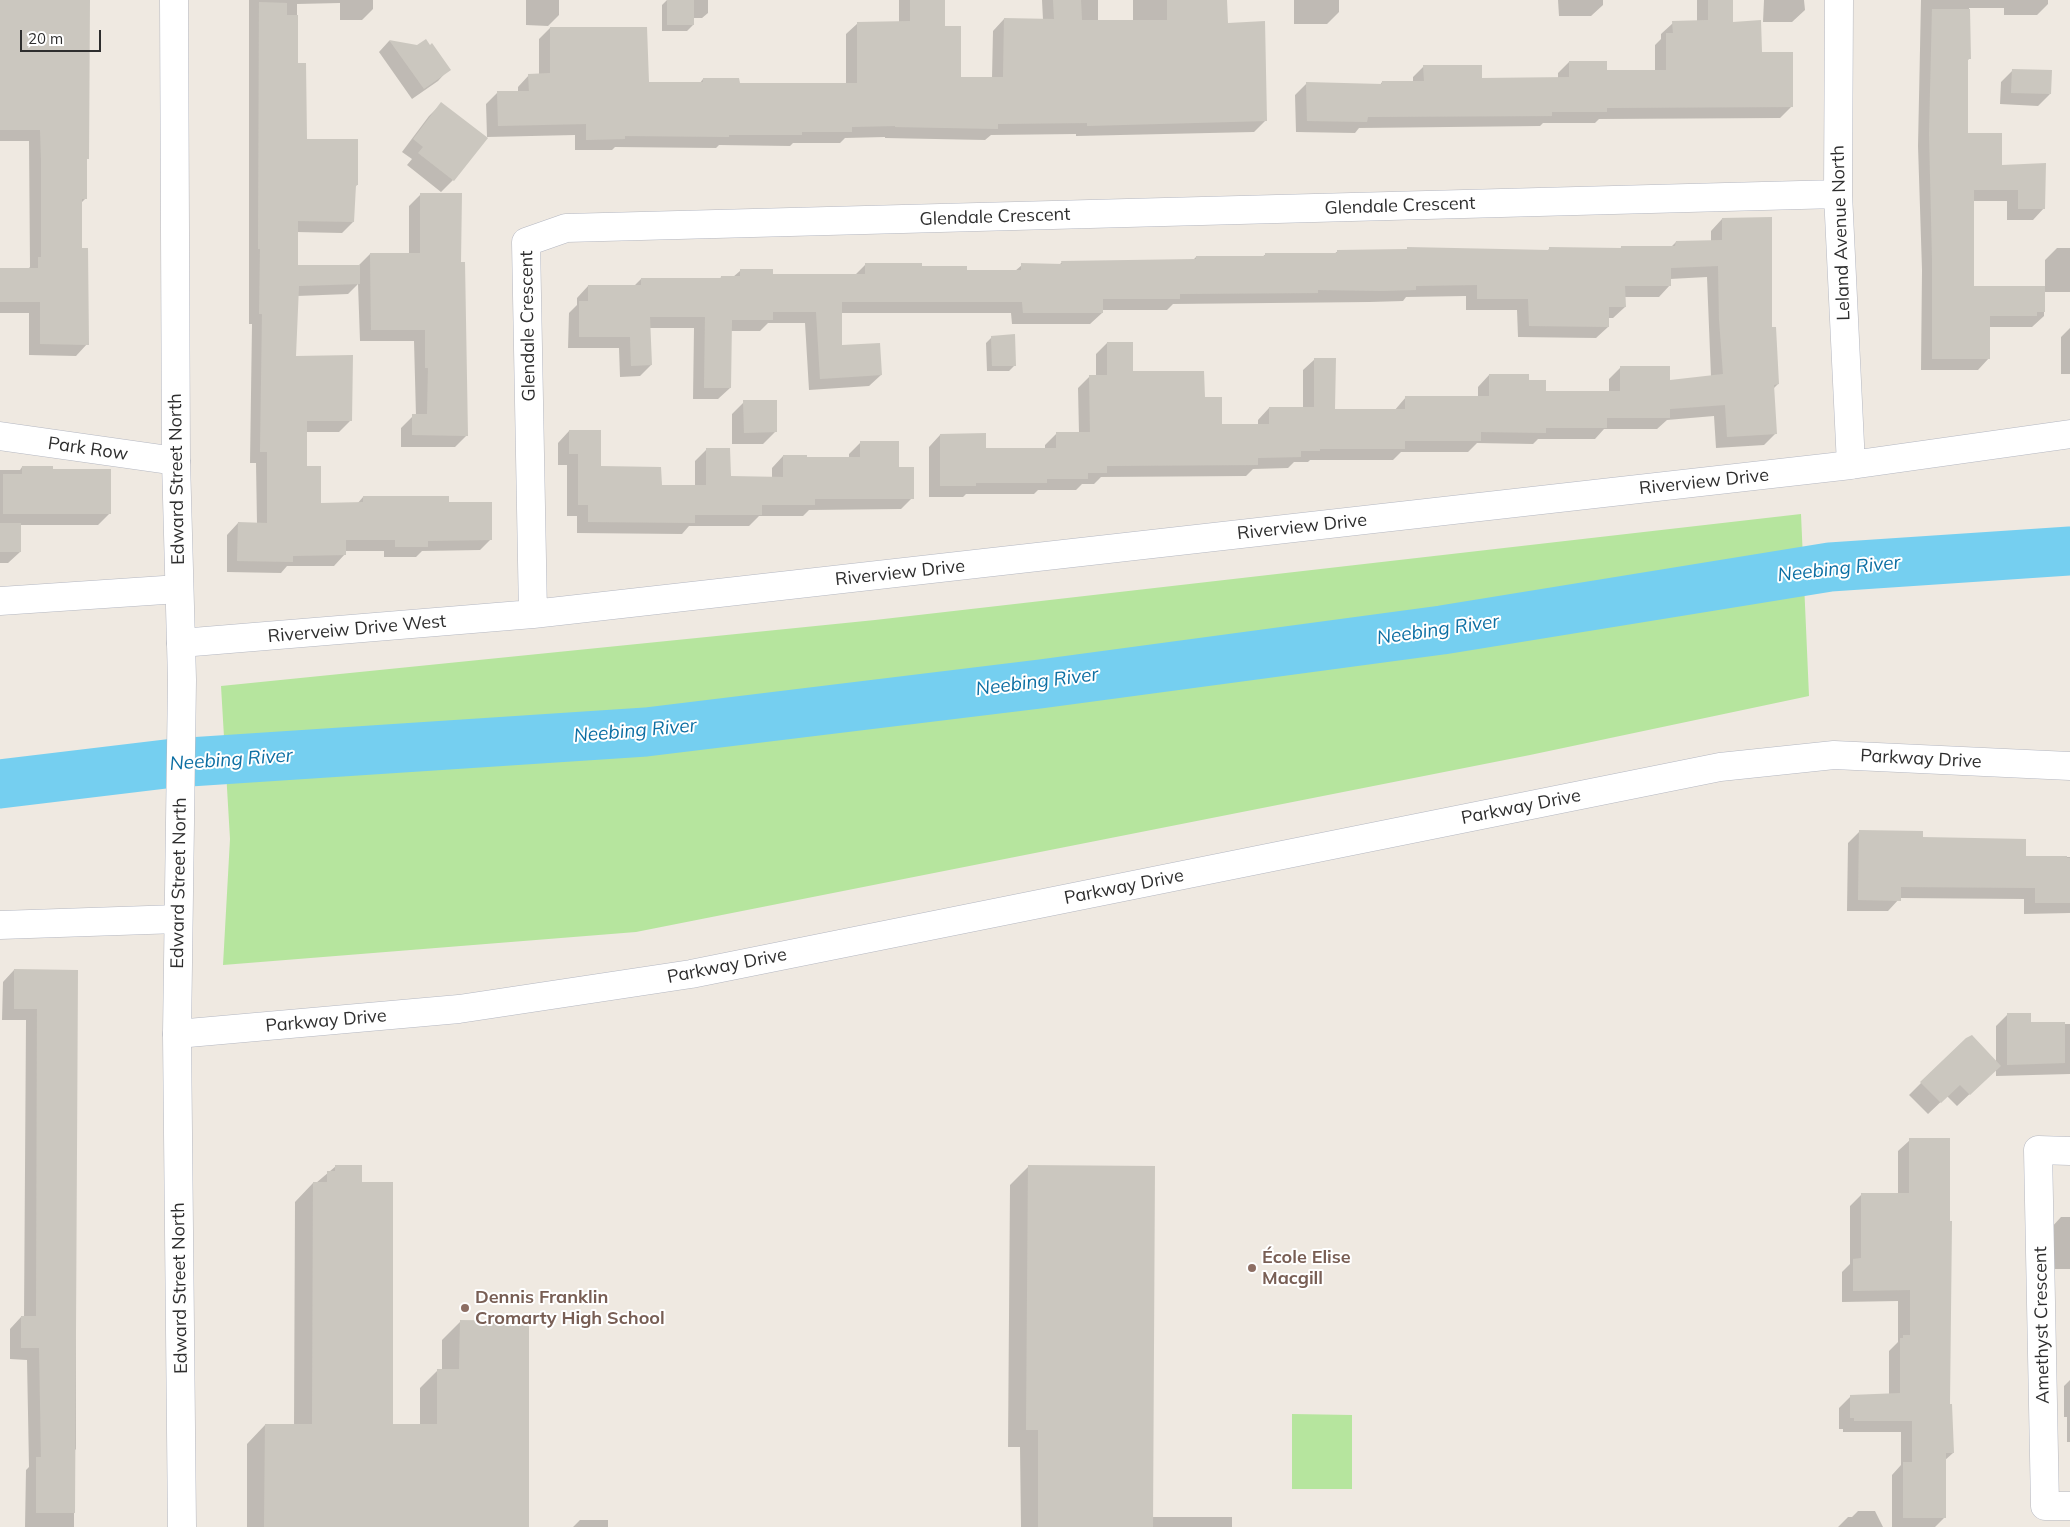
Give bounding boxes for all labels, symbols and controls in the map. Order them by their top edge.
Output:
scale bar [22,20,104,52]
text: 20 m [28,29,63,48]
street label: Leland Avenue North [1827,145,1855,321]
street label: Glendale Crescent [1324,193,1476,219]
street label: Glendale Crescent [919,204,1071,230]
street label: Glendale Crescent [516,250,540,402]
street label: Edward Street North [165,393,189,565]
street label: Park Row [47,433,129,465]
street label: Riverview Drive [1638,464,1770,500]
street label: Riverview Drive [1236,509,1368,545]
water label: Neebing River [1777,551,1901,587]
street label: Riverview Drive [834,555,966,591]
street label: Riverveiw Drive West [267,610,447,648]
water label: Neebing River [1375,610,1501,650]
water label: Neebing River [974,663,1100,701]
water label: Neebing River [573,714,697,748]
water label: Neebing River [169,744,293,776]
street label: Parkway Drive [1860,745,1982,773]
street label: Parkway Drive [1459,785,1583,829]
street label: Edward Street North [167,797,191,969]
street label: Parkway Drive [1062,865,1186,909]
street label: Parkway Drive [665,944,789,988]
street label: Parkway Drive [265,1005,387,1037]
street label: Edward Street North [168,1202,192,1374]
street label: Amethyst Crescent [2030,1246,2054,1404]
place label: École Elise Macgill [1262,1247,1351,1290]
marker: École Elise Macgill [1246,1262,1258,1274]
place label: Dennis Franklin Cromarty High School [475,1287,665,1330]
marker: Dennis Franklin Cromarty High School [459,1302,471,1314]

